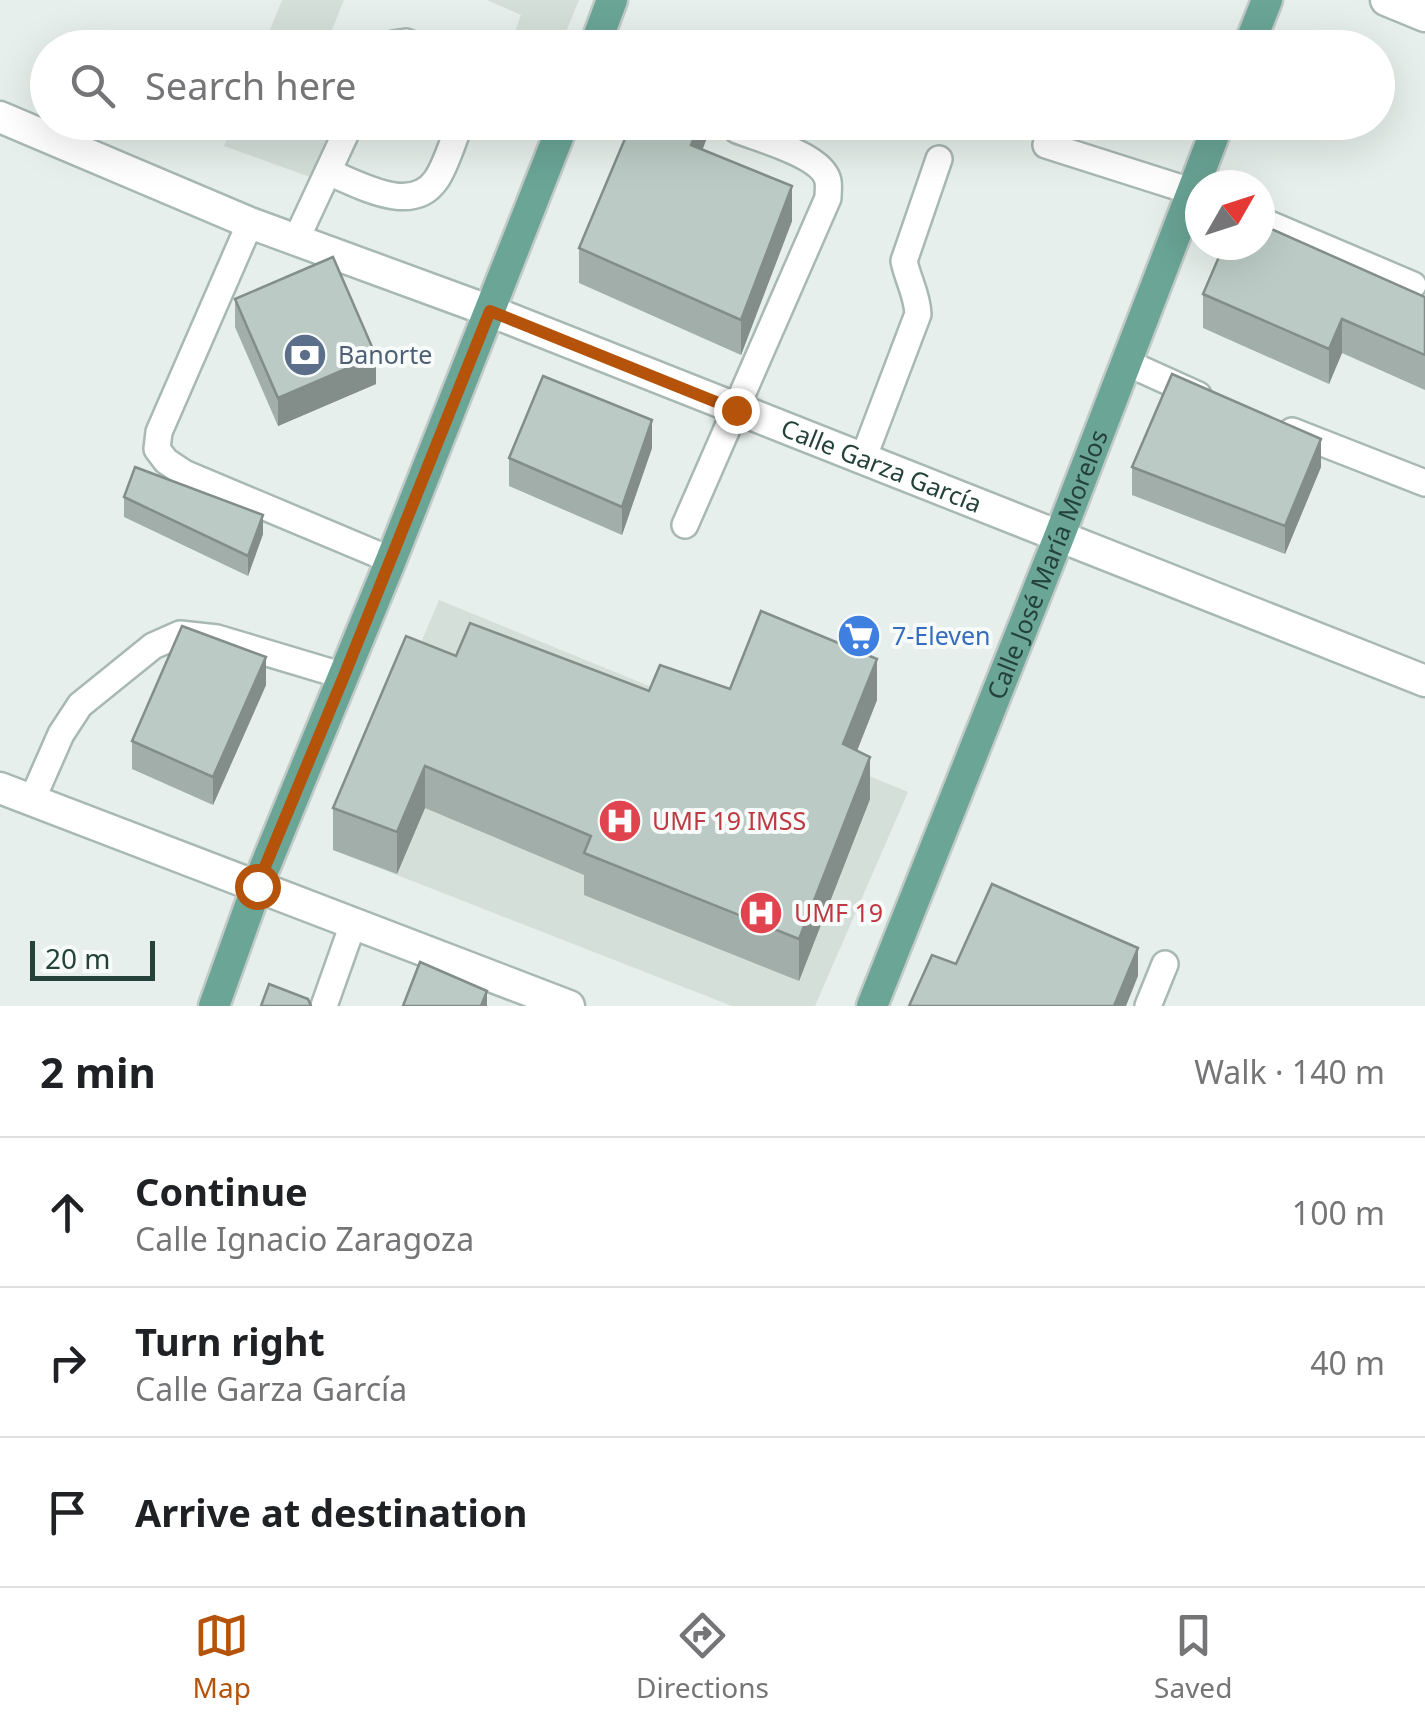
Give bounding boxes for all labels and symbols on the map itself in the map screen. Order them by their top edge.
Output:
north arrow [1185,170,1275,260]
bank icon: Banorte [282,332,328,378]
place label: Banorte [338,337,432,371]
route end [714,388,760,434]
street label: Calle Garza García [776,410,987,520]
street label: Calle José María Morelos [978,424,1115,704]
supermarket icon: 7-Eleven [836,613,882,659]
place label: 7-Eleven [892,618,991,652]
hospital icon: UMF 19 IMSS [597,798,643,844]
place label: UMF 19 IMSS [652,803,806,837]
route start [235,864,281,910]
hospital icon: UMF 19 [738,890,784,936]
place label: UMF 19 [794,895,883,929]
scale bar [30,936,155,980]

